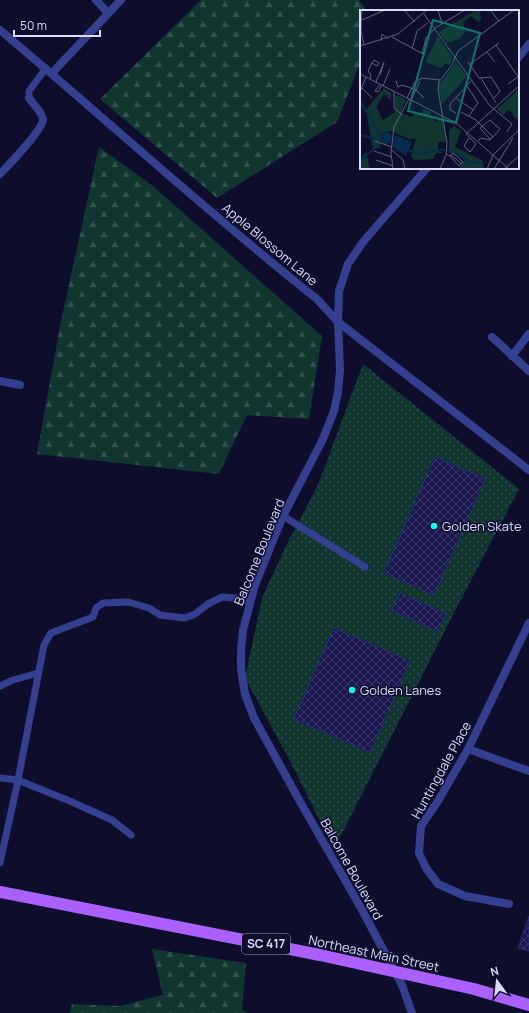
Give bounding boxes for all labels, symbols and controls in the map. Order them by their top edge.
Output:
inset map [360,10,519,169]
scale bar [14,12,100,38]
text: 50 m [20,17,47,34]
street label: Apple Blossom Lane [218,199,322,290]
street label: Balcome Boulevard [229,496,289,608]
place label: Golden Skate [442,517,522,535]
marker: Golden Skate [429,521,439,531]
place label: Golden Lanes [360,681,441,699]
marker: Golden Lanes [347,685,357,695]
street label: Huntingdale Place [407,718,475,822]
street label: Balcome Boulevard [317,815,387,923]
street label: Northeast Main Street [307,930,441,976]
road number: SC 417 [242,934,290,954]
north arrow [477,961,517,1001]
text: N [489,963,500,979]

